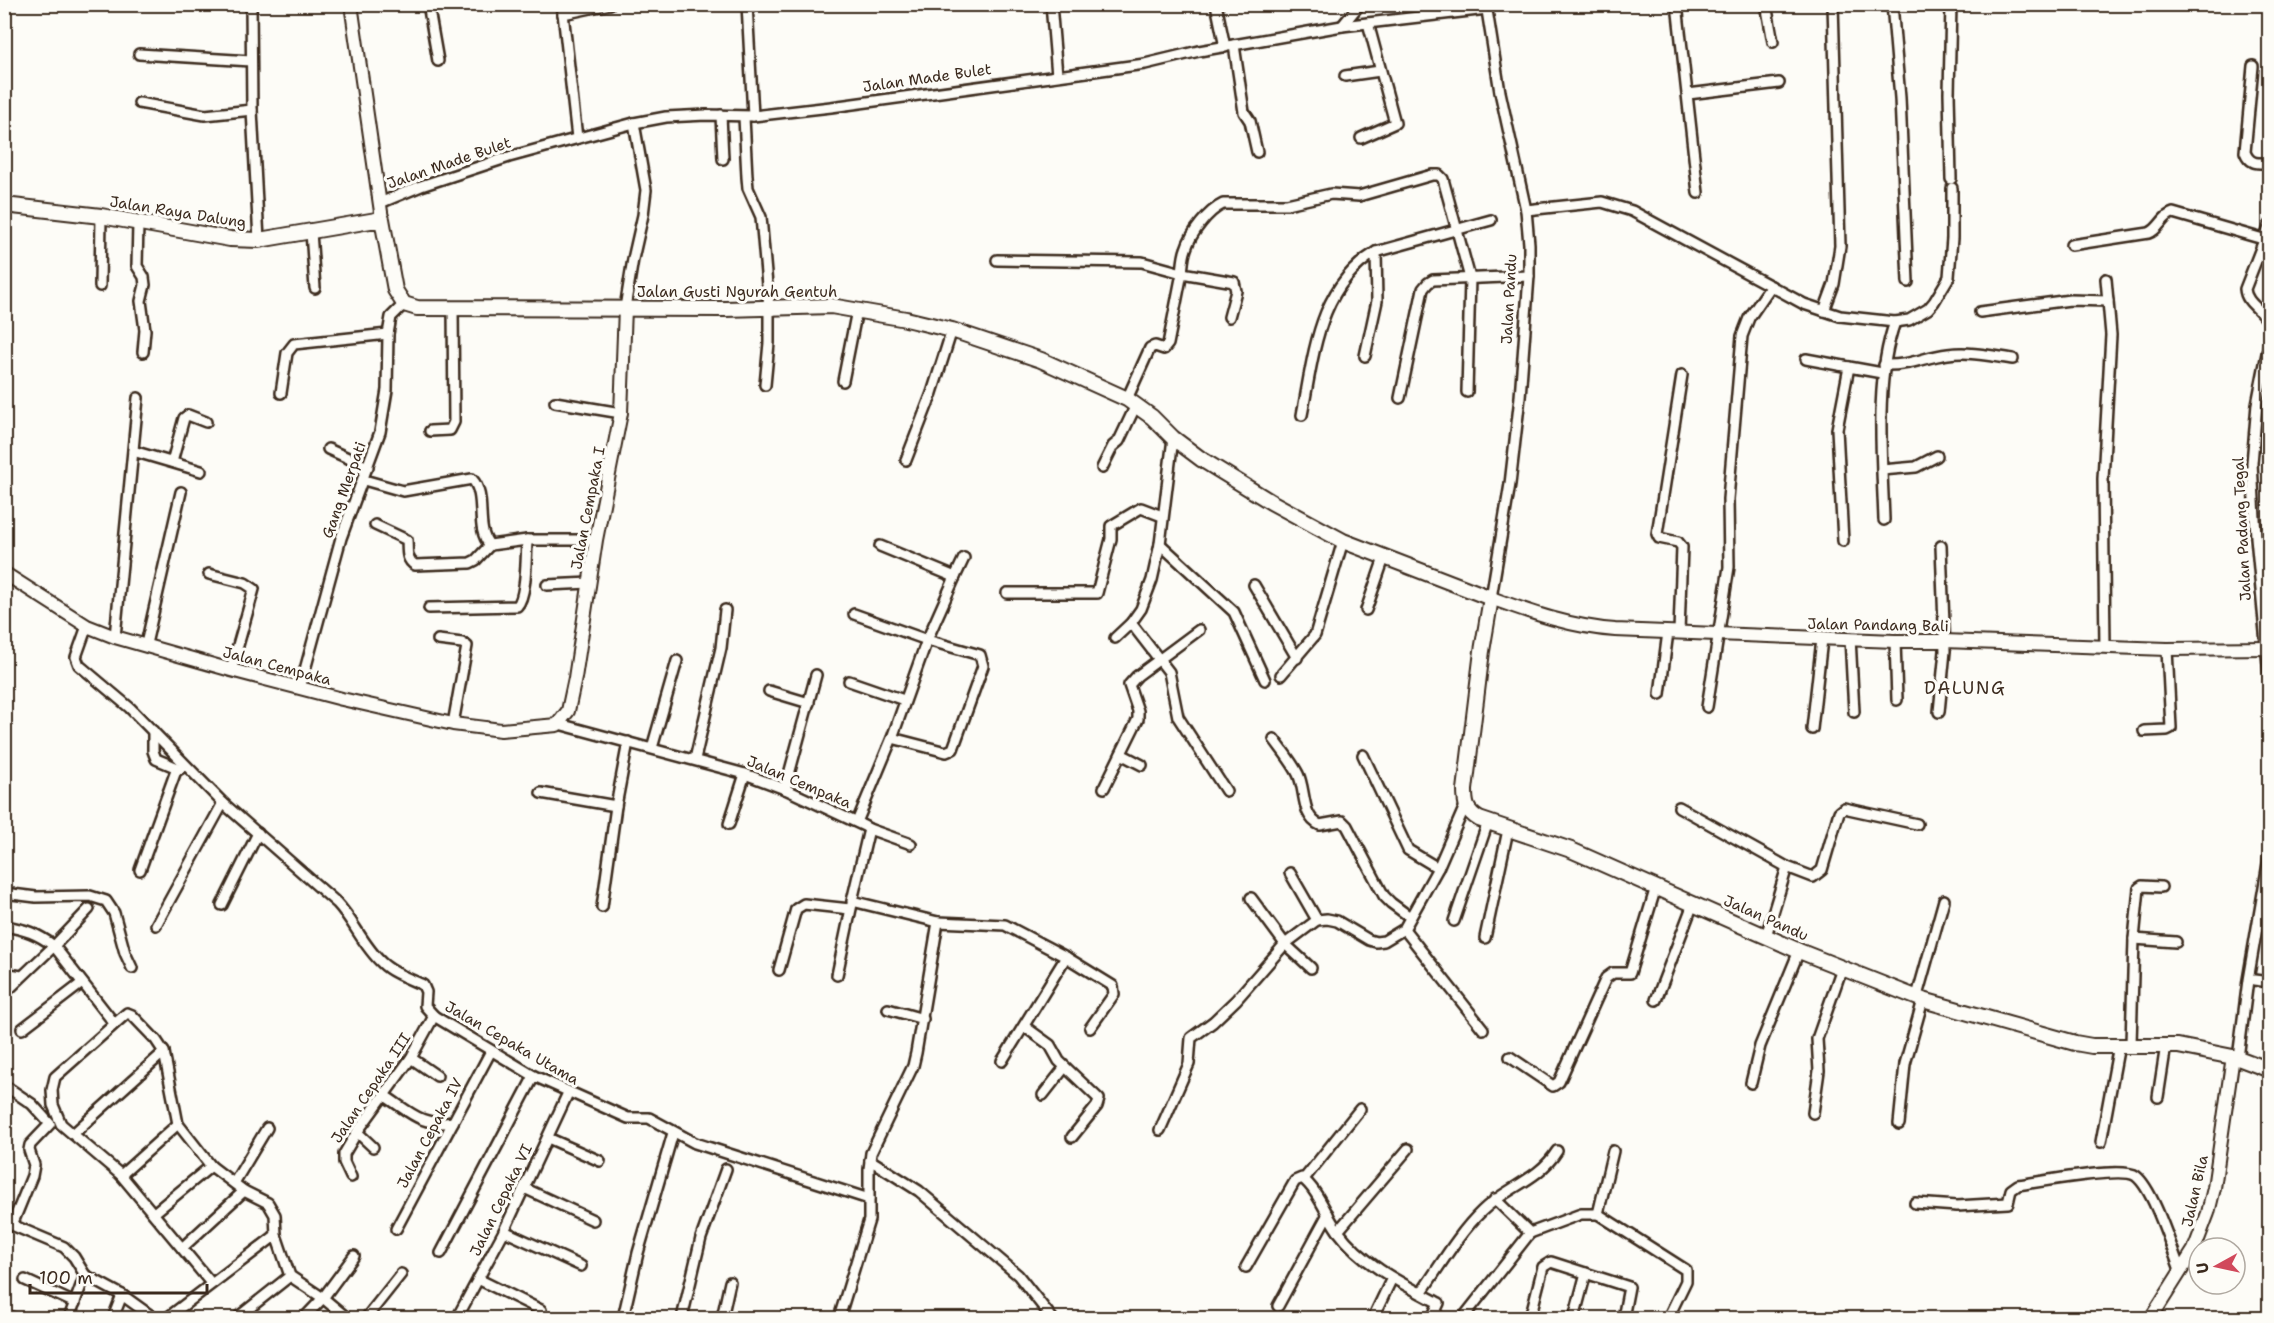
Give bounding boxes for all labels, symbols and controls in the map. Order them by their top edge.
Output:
street label: Jalan Made Bulet [861,59,993,97]
street label: Jalan Made Bulet [384,132,514,194]
street label: Jalan Raya Dalung [108,191,248,233]
street label: Jalan Pandu [1497,253,1521,345]
street label: Jalan Gusti Ngurah Gentuh [637,282,837,302]
street label: Gang Merpati [317,439,371,541]
street label: Jalan Cempaka I [566,445,610,571]
street label: Jalan Padang Tegal [2228,456,2256,602]
street label: Jalan Pandang Bali [1807,614,1949,636]
street label: Jalan Cempaka [220,642,334,690]
district label: DALUNG [1924,676,2006,700]
street label: Jalan Cempaka [744,751,855,813]
street label: Jalan Pandu [1721,890,1811,946]
street label: Jalan Cepaka Utama [441,996,583,1090]
street label: Jalan Cepaka III [327,1029,415,1147]
street label: Jalan Cepaka IV [393,1074,467,1192]
street label: Jalan Cepaka VI [465,1141,537,1259]
street label: Jalan Bila [2177,1153,2213,1229]
north arrow [2187,1236,2247,1296]
scale bar [30,1257,207,1295]
text: U [2191,1261,2214,1275]
text: 100 m [39,1266,93,1290]

